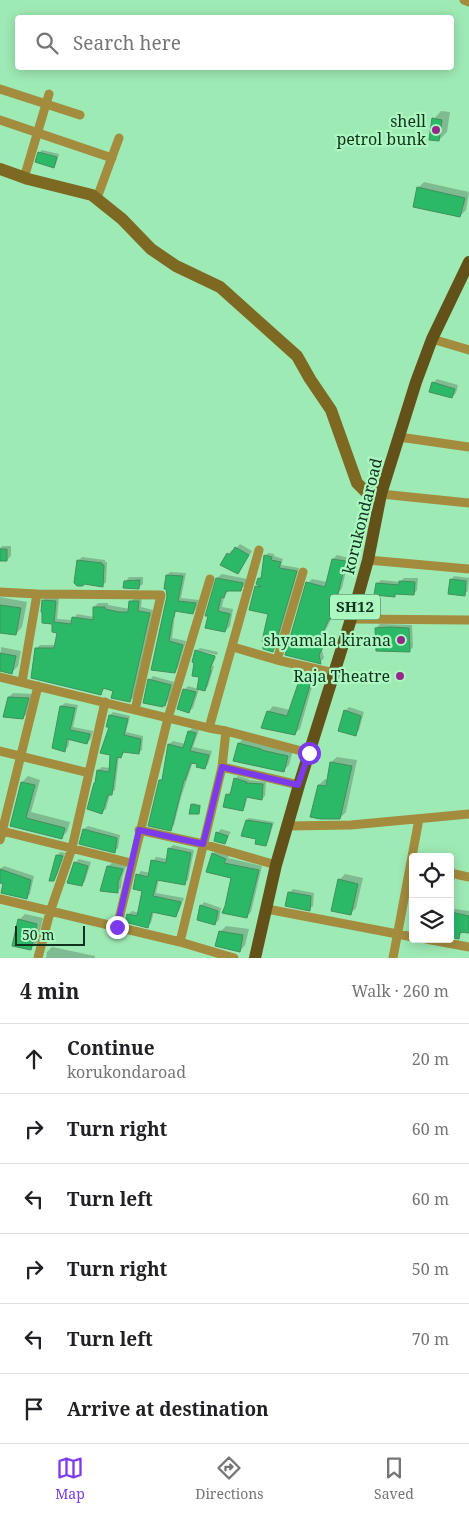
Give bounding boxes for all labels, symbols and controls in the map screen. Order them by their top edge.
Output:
search box [15,15,454,70]
icon: search [33,29,61,57]
text: Search here [73,30,181,56]
place label: shell petrol bunk [336,110,427,150]
marker: shell petrol bunk [430,124,442,136]
street label: korukondaroad [337,455,387,576]
road number: SH12 [330,594,380,620]
place label: shyamala kirana [264,629,391,651]
marker: shyamala kirana [395,634,407,646]
place label: Raja Theatre [293,665,390,687]
marker: Raja Theatre [394,670,406,682]
route start [298,742,321,765]
map controls [409,853,454,943]
button: locate [409,853,454,898]
button: layers [409,898,454,943]
route end [106,916,129,939]
scale bar [15,923,85,946]
text: 50 m [22,925,55,944]
text: 4 min [20,977,79,1005]
text: Walk · 260 m [352,980,449,1002]
text: Continue [67,1035,155,1061]
icon: ahead [20,1045,48,1073]
text: 20 m [412,1048,449,1070]
text: korukondaroad [67,1061,186,1083]
icon: right [20,1115,48,1143]
text: Turn right [67,1116,167,1142]
text: 60 m [412,1118,449,1140]
icon: left [20,1185,48,1213]
text: Turn left [67,1186,153,1212]
text: 60 m [412,1188,449,1210]
icon: right [20,1255,48,1283]
text: Turn right [67,1256,167,1282]
text: 50 m [412,1258,449,1280]
icon: left [20,1325,48,1353]
text: Turn left [67,1326,153,1352]
text: 70 m [412,1328,449,1350]
icon: arrive [20,1395,48,1423]
text: Arrive at destination [67,1396,269,1422]
tab: Map [55,1454,85,1503]
tab: Directions [195,1454,264,1503]
tab: Saved [374,1454,414,1503]

